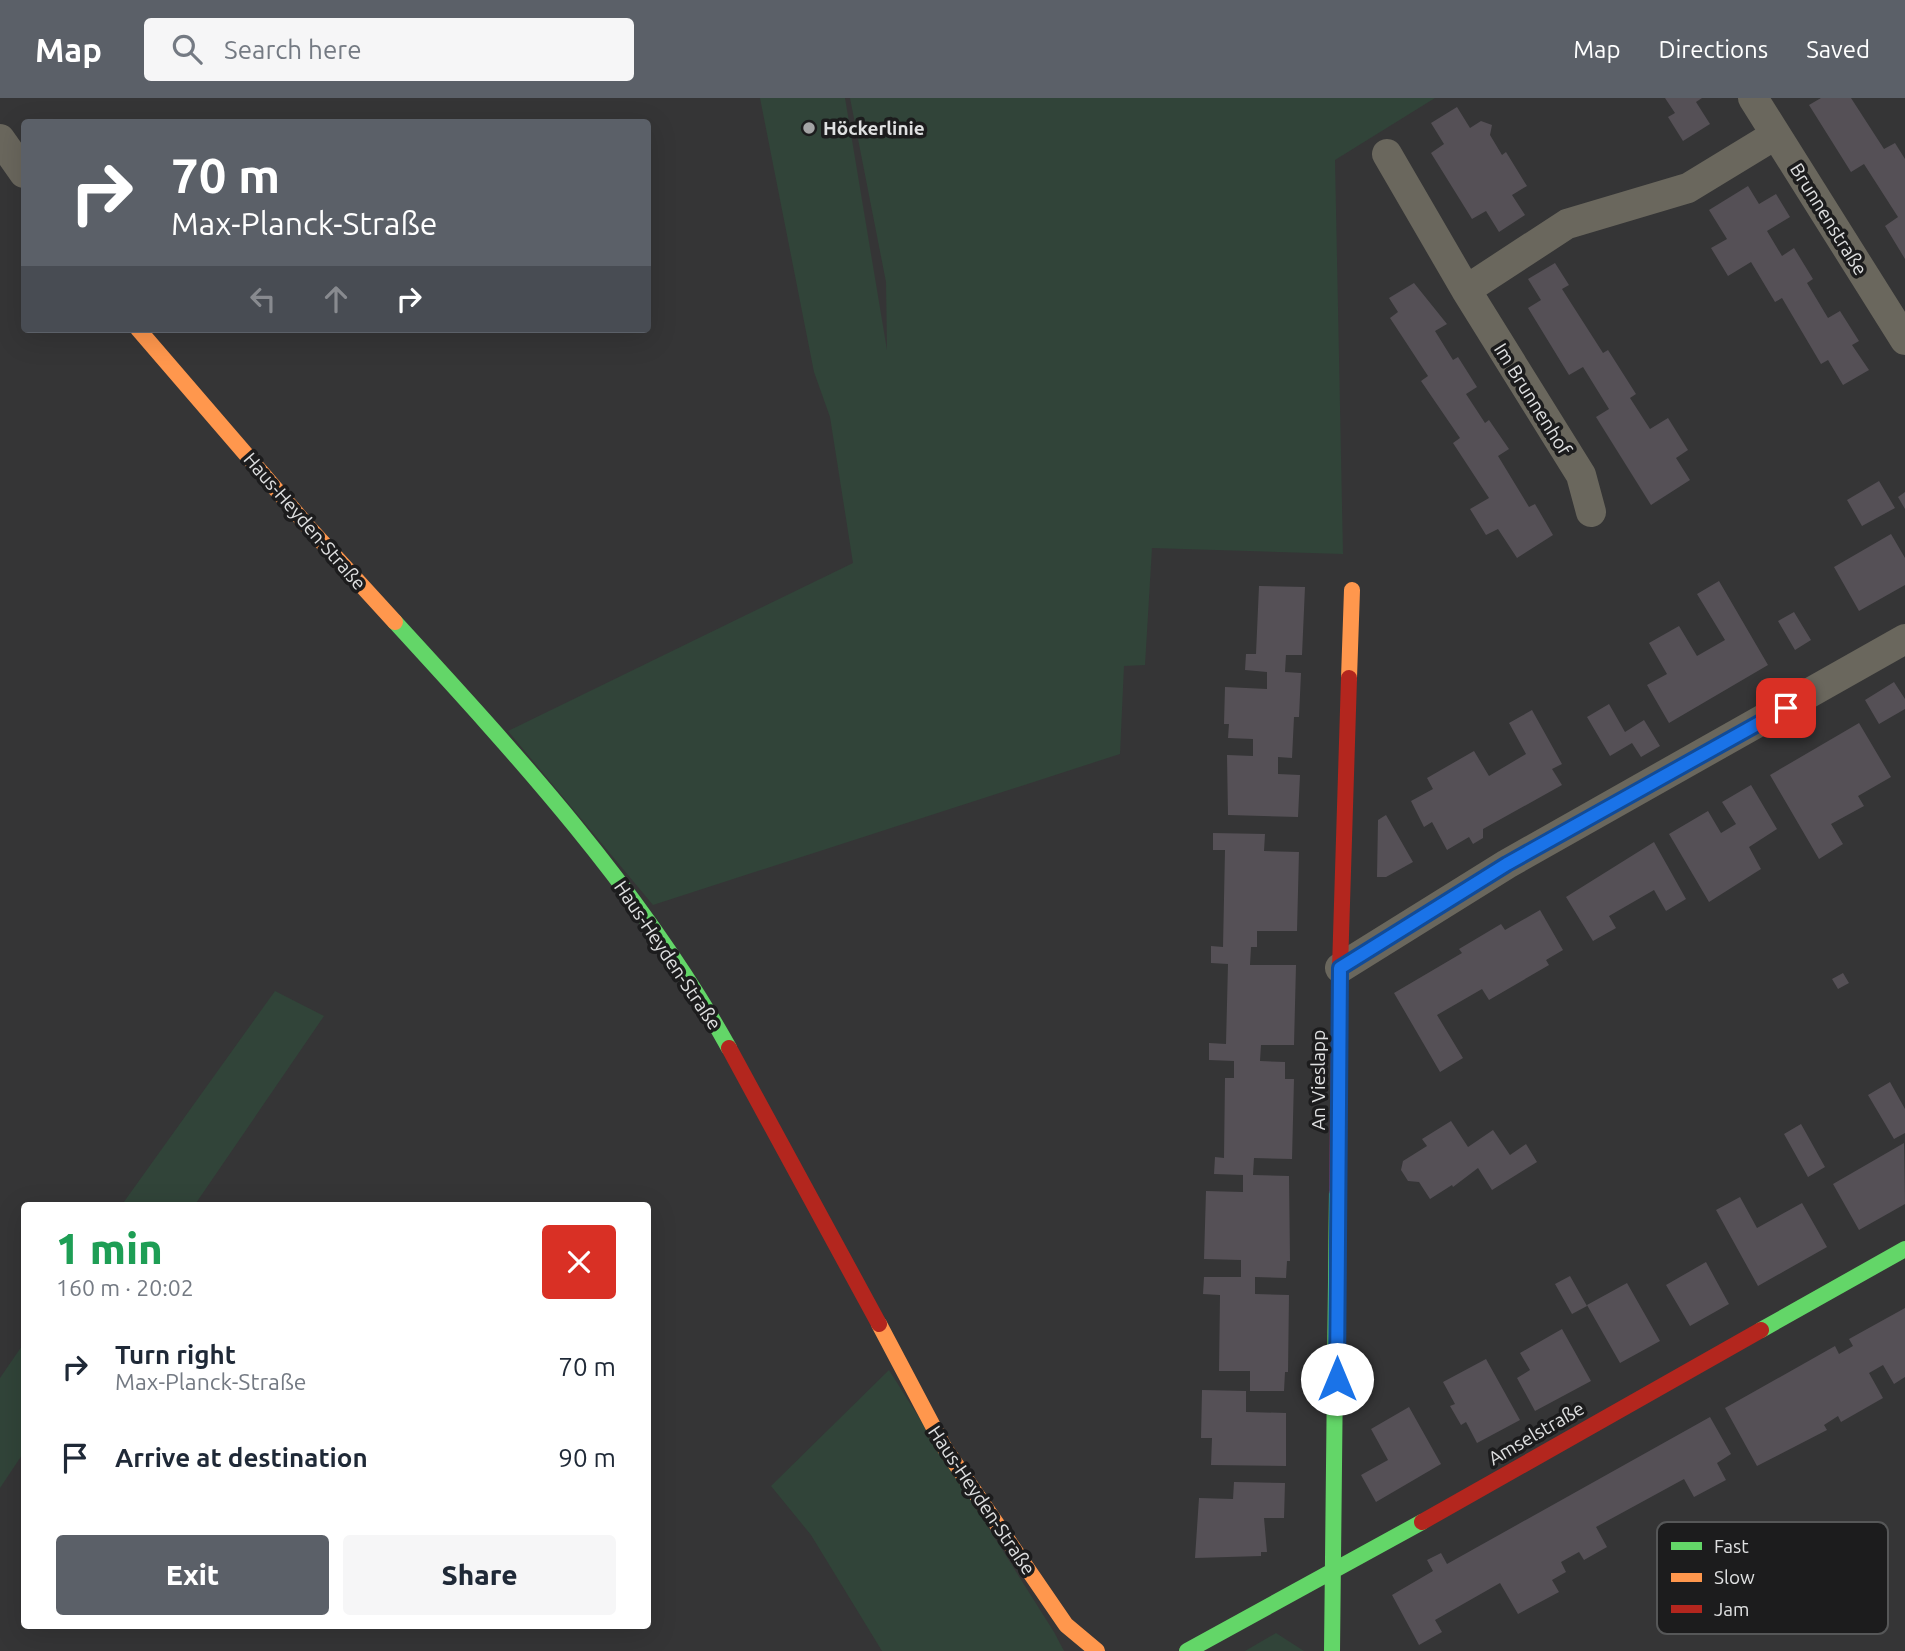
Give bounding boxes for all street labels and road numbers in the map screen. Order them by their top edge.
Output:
street label: Brunnenstraße [1786,159,1872,279]
street label: Im Brunnenhof [1490,339,1577,460]
street label: Haus-Heyden-Straße [239,448,371,594]
street label: Haus-Heyden-Straße [610,876,726,1034]
street label: An Vieslapp [1307,1030,1329,1130]
street label: Amselstraße [1484,1397,1588,1469]
street label: Haus-Heyden-Straße [924,1421,1040,1579]

